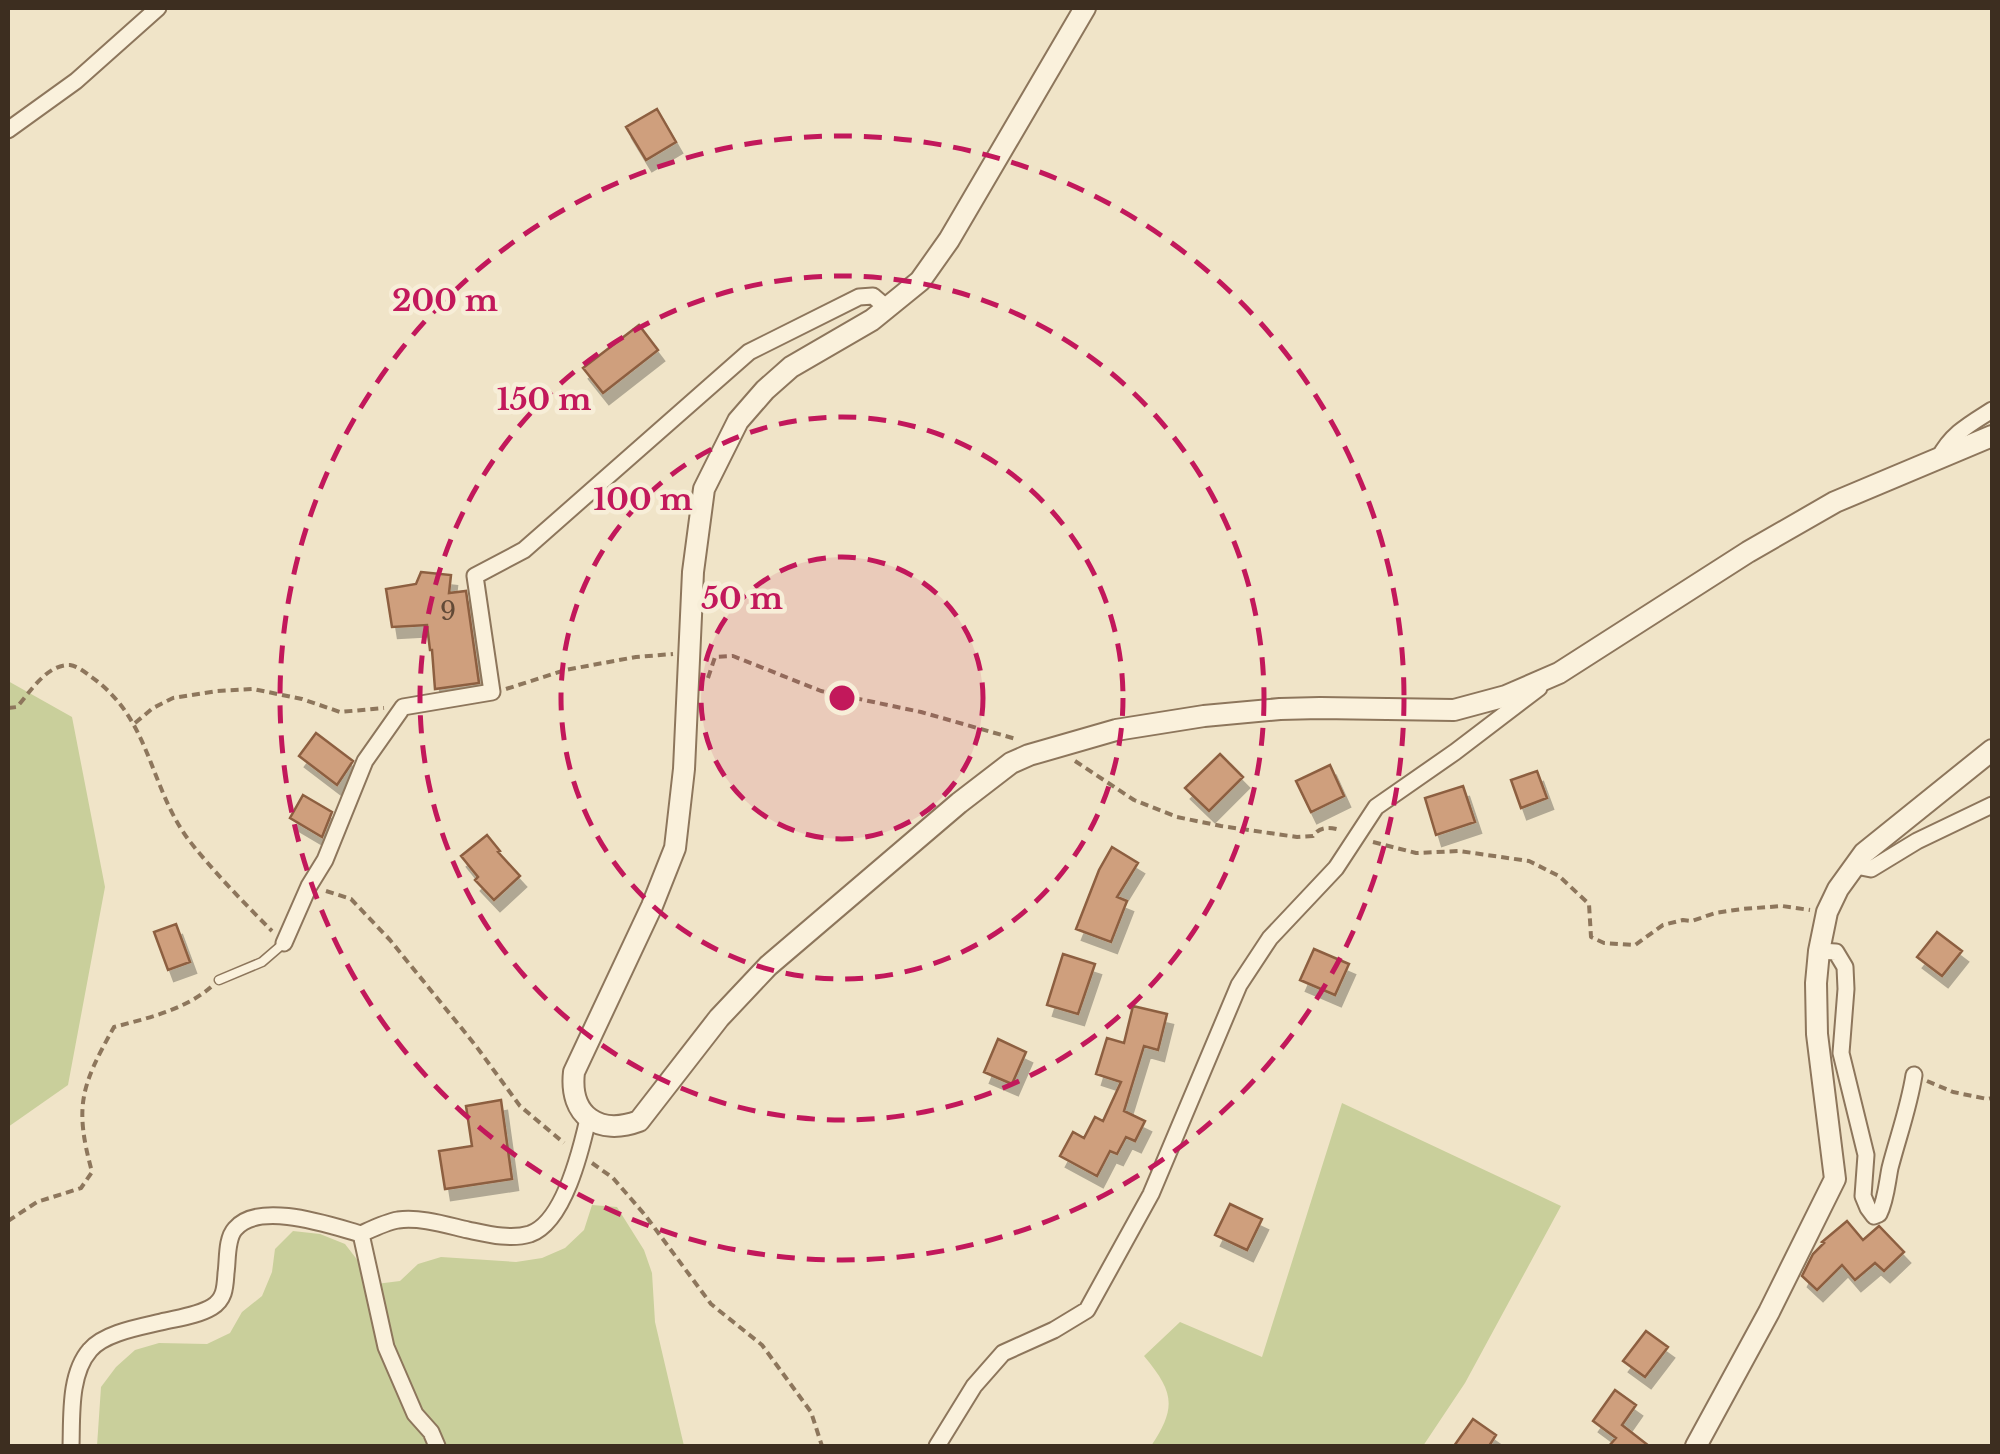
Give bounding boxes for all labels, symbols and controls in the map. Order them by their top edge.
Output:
text: 200 m [392,282,498,319]
text: 150 m [497,381,591,418]
text: 100 m [593,481,693,518]
text: 50 m [701,580,783,617]
house number: 9 [440,596,456,627]
centre of rings [824,680,860,716]

